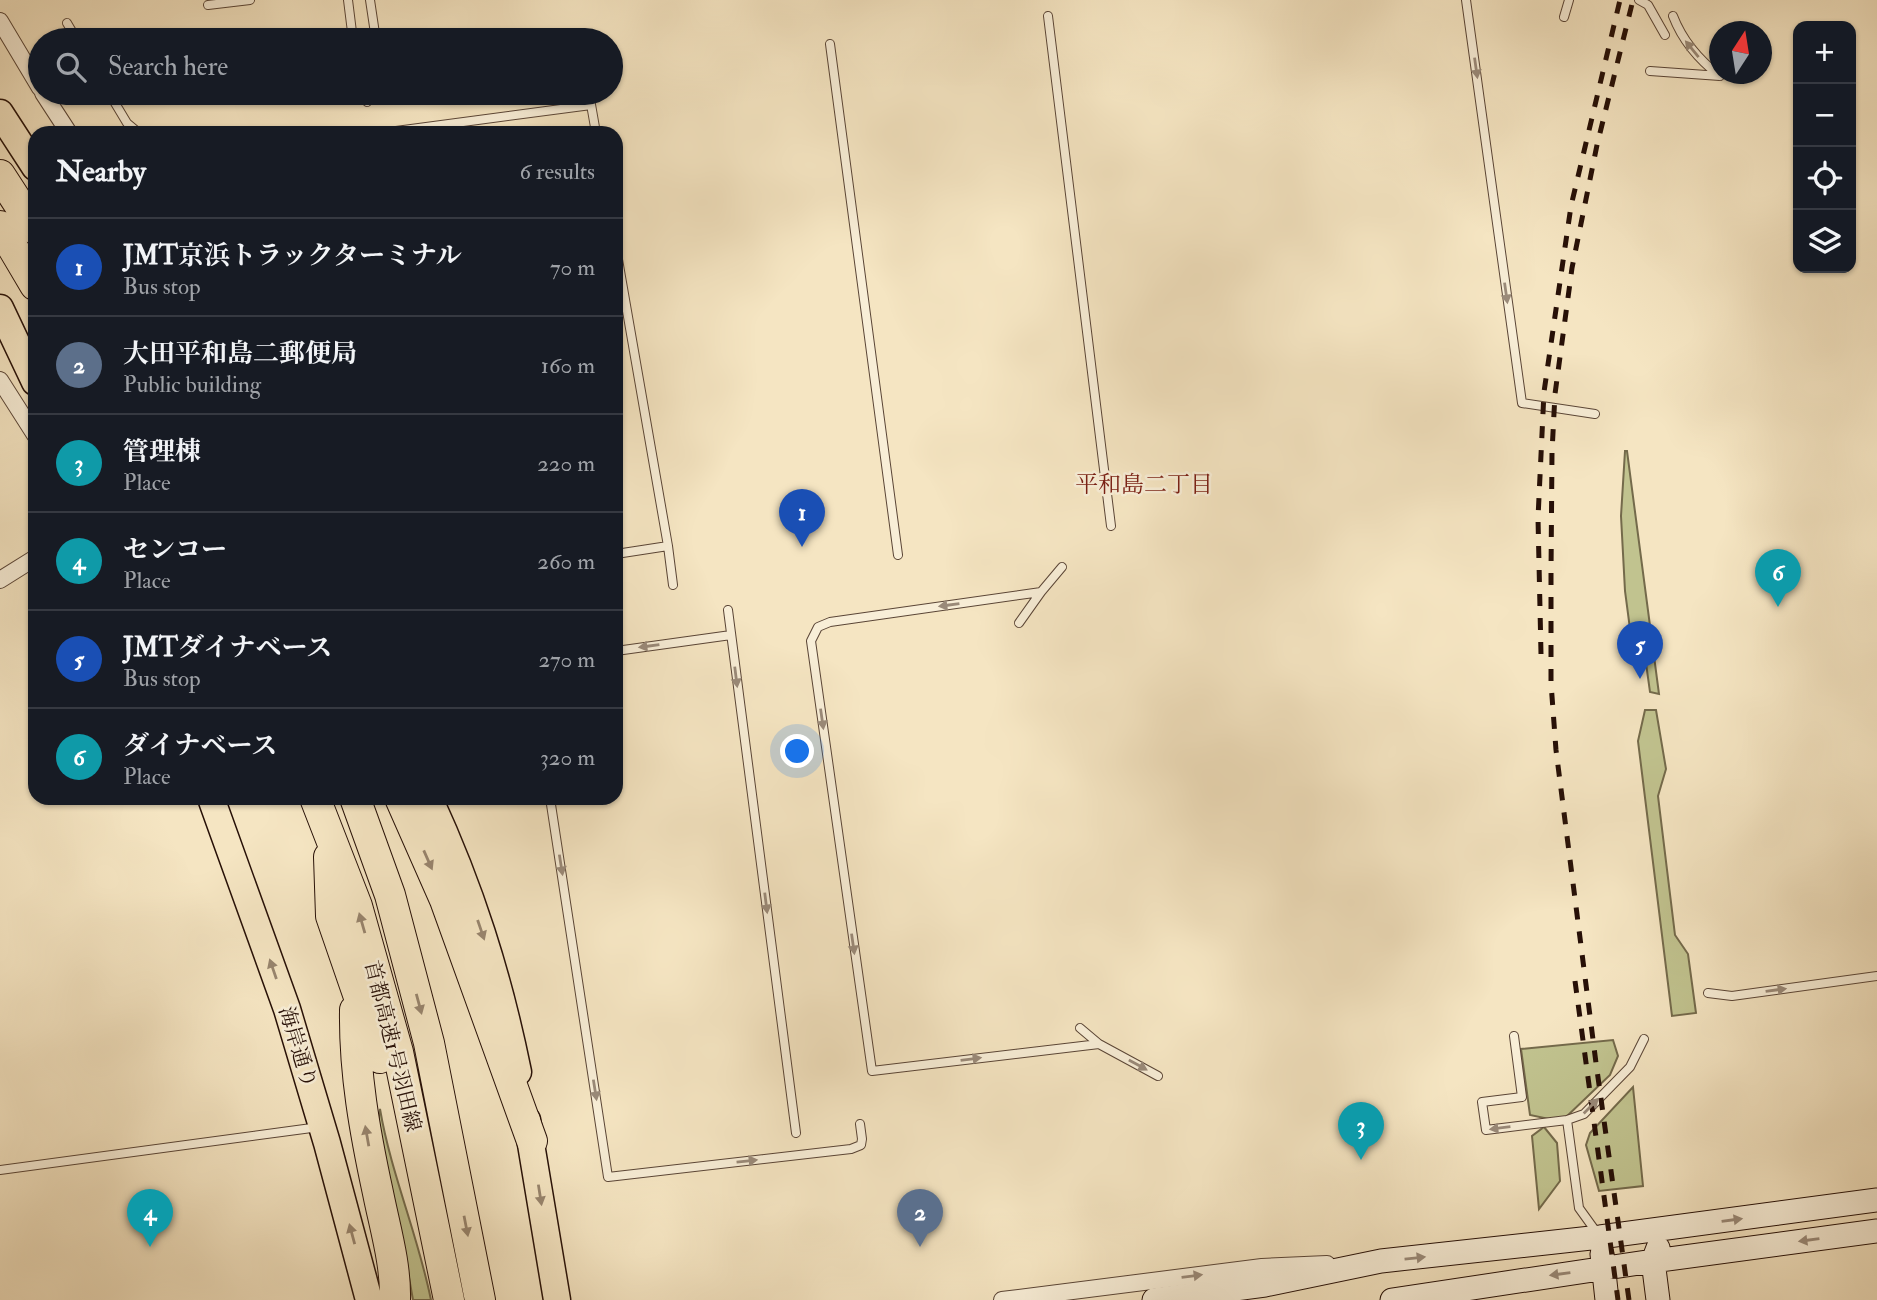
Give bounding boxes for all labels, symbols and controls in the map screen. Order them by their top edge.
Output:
north arrow [1709,21,1772,84]
map controls [1793,21,1856,273]
button: + [1793,21,1856,84]
search box [28,28,623,105]
one-way arrow [1685,41,1700,59]
icon: search [52,48,90,86]
text: Search here [108,51,228,83]
one-way arrow [1470,57,1481,79]
button: − [1793,84,1856,147]
button: locate [1793,147,1856,210]
text: Nearby [56,153,146,190]
text: 6 results [520,157,595,186]
button: layers [1793,210,1856,273]
text: JMT京浜トラックターミナル [123,240,462,272]
text: 1 [75,253,83,282]
text: 70 m [550,253,595,282]
text: Bus stop [123,272,201,301]
one-way arrow [1501,282,1512,304]
text: 大田平和島二郵便局 [123,338,357,370]
text: 2 [73,351,85,380]
text: 160 m [541,351,595,380]
text: Public building [123,370,261,399]
text: 管理棟 [123,436,201,468]
text: 3 [75,449,83,478]
text: 220 m [537,449,595,478]
text: Place [123,468,171,497]
district label: 平和島二丁目 [1075,470,1213,499]
pin: 1 [779,489,825,547]
text: センコー [123,534,227,566]
text: 4 [73,547,85,576]
text: 260 m [537,547,595,576]
pin: 6 [1755,549,1801,607]
text: Place [123,566,171,595]
one-way arrow [938,600,960,611]
pin: 5 [1617,621,1663,679]
text: JMTダイナベース [123,632,332,664]
one-way arrow [638,641,660,652]
text: 5 [74,645,84,674]
text: 270 m [538,645,595,674]
text: Bus stop [123,664,201,693]
one-way arrow [731,667,742,689]
one-way arrow [817,708,828,730]
text: ダイナベース [123,730,277,762]
your location [780,734,814,768]
text: 6 [73,743,85,772]
text: 320 m [540,743,595,772]
text: Place [123,762,171,791]
one-way arrow [422,850,433,871]
one-way arrow [555,855,566,877]
one-way arrow [761,892,772,914]
one-way arrow [356,912,367,934]
one-way arrow [476,919,487,940]
one-way arrow [847,933,858,955]
one-way arrow [267,958,278,979]
street label: 首都高速1号羽田線 [358,958,427,1135]
one-way arrow [1765,984,1787,995]
one-way arrow [414,993,424,1014]
street label: 海岸通り [272,1003,323,1091]
one-way arrow [960,1054,982,1065]
one-way arrow [1129,1059,1148,1071]
one-way arrow [590,1080,601,1102]
one-way arrow [1583,1098,1599,1115]
pin: 3 [1338,1102,1384,1160]
one-way arrow [1489,1123,1511,1134]
one-way arrow [361,1125,372,1147]
one-way arrow [736,1156,758,1167]
one-way arrow [535,1184,546,1206]
pin: 4 [127,1189,173,1247]
pin: 2 [897,1189,943,1247]
one-way arrow [1721,1214,1743,1225]
one-way arrow [461,1215,472,1237]
one-way arrow [346,1223,356,1244]
one-way arrow [1798,1235,1820,1246]
one-way arrow [1404,1252,1426,1263]
one-way arrow [1549,1269,1571,1280]
one-way arrow [1181,1270,1203,1281]

